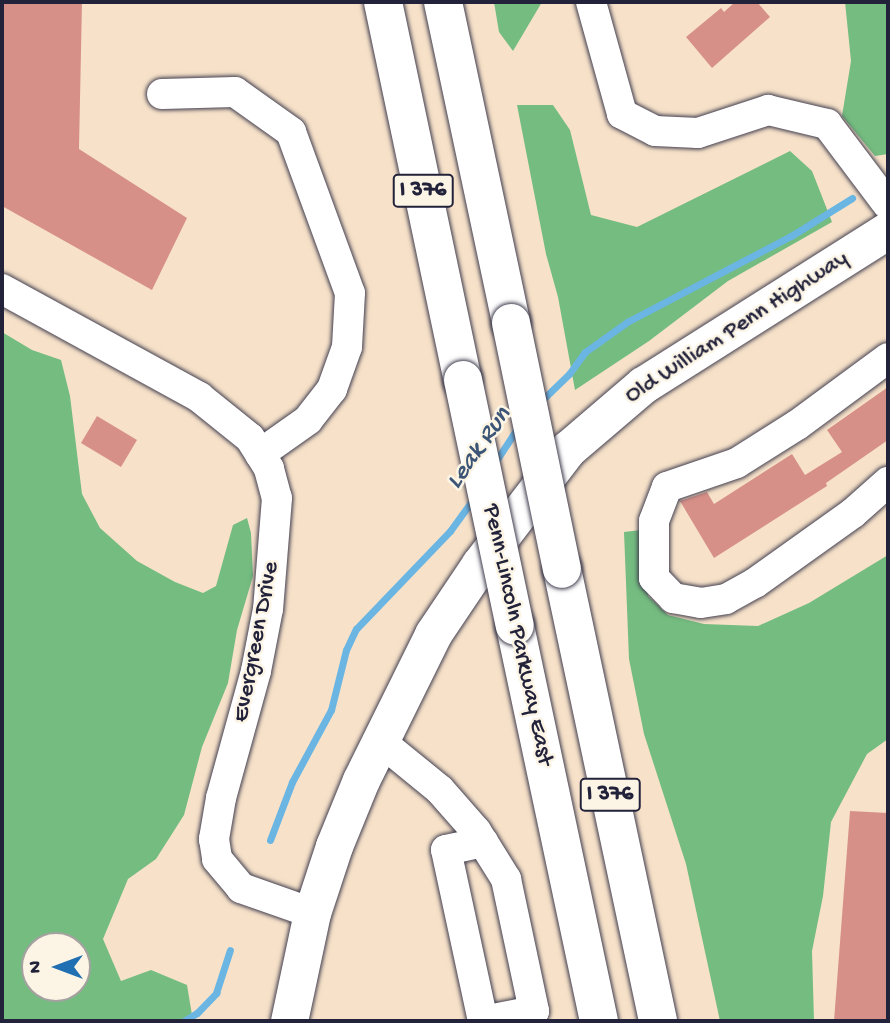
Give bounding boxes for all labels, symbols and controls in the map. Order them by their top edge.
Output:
road number: I 376 [392,172,454,210]
street label: Old William Penn Highway [620,245,854,411]
water label: Leak Run [440,402,520,496]
street label: Penn-Lincoln Parkway East [475,502,559,768]
street label: Evergreen Drive [227,559,287,725]
road number: I 376 [578,776,642,814]
north arrow [21,932,91,1002]
text: N [25,961,48,973]

